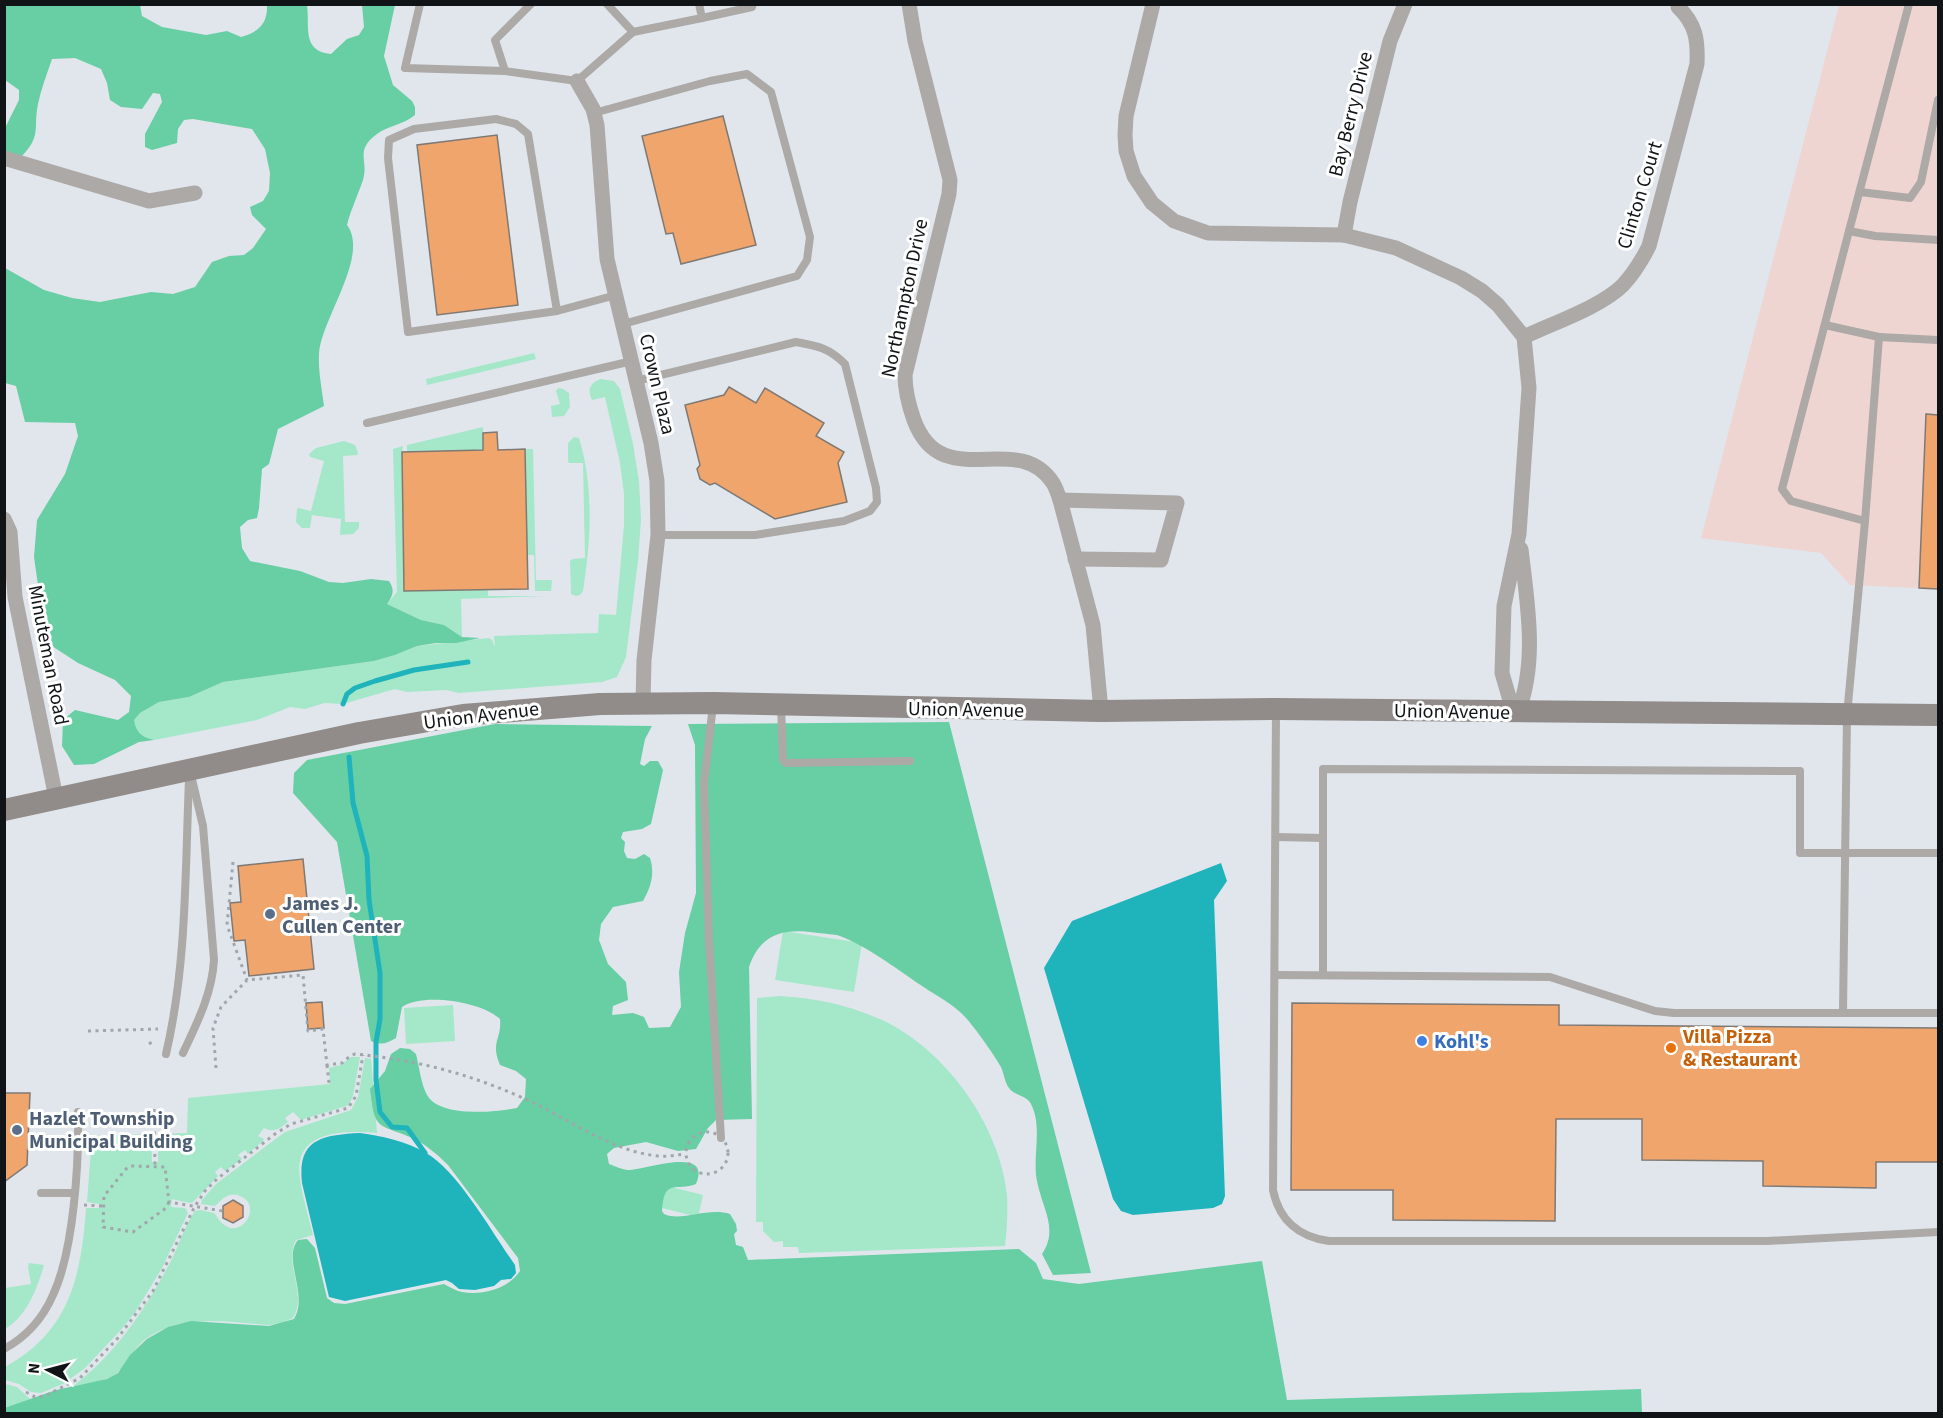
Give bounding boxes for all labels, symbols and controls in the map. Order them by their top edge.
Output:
street label: Bay Berry Drive [1322,49,1380,180]
street label: Clinton Court [1610,138,1670,253]
street label: Northampton Drive [875,216,935,380]
street label: Crown Plaza [632,331,682,437]
street label: Minuteman Road [21,583,75,728]
street label: Union Avenue [422,695,541,737]
street label: Union Avenue [908,695,1024,725]
street label: Union Avenue [1394,697,1510,727]
place label: James J. Cullen Center [282,890,401,941]
marker: James J. Cullen Center [263,907,277,921]
place label: Villa Pizza & Restaurant [1682,1023,1798,1074]
place label: Kohl's [1434,1028,1489,1056]
marker: Kohl's [1415,1034,1429,1048]
marker: Villa Pizza & Restaurant [1664,1041,1678,1055]
place label: Hazlet Township Municipal Building [29,1105,193,1156]
marker: Hazlet Township Municipal Building [10,1123,24,1137]
north arrow [18,1340,78,1400]
text: N [23,1362,46,1375]

